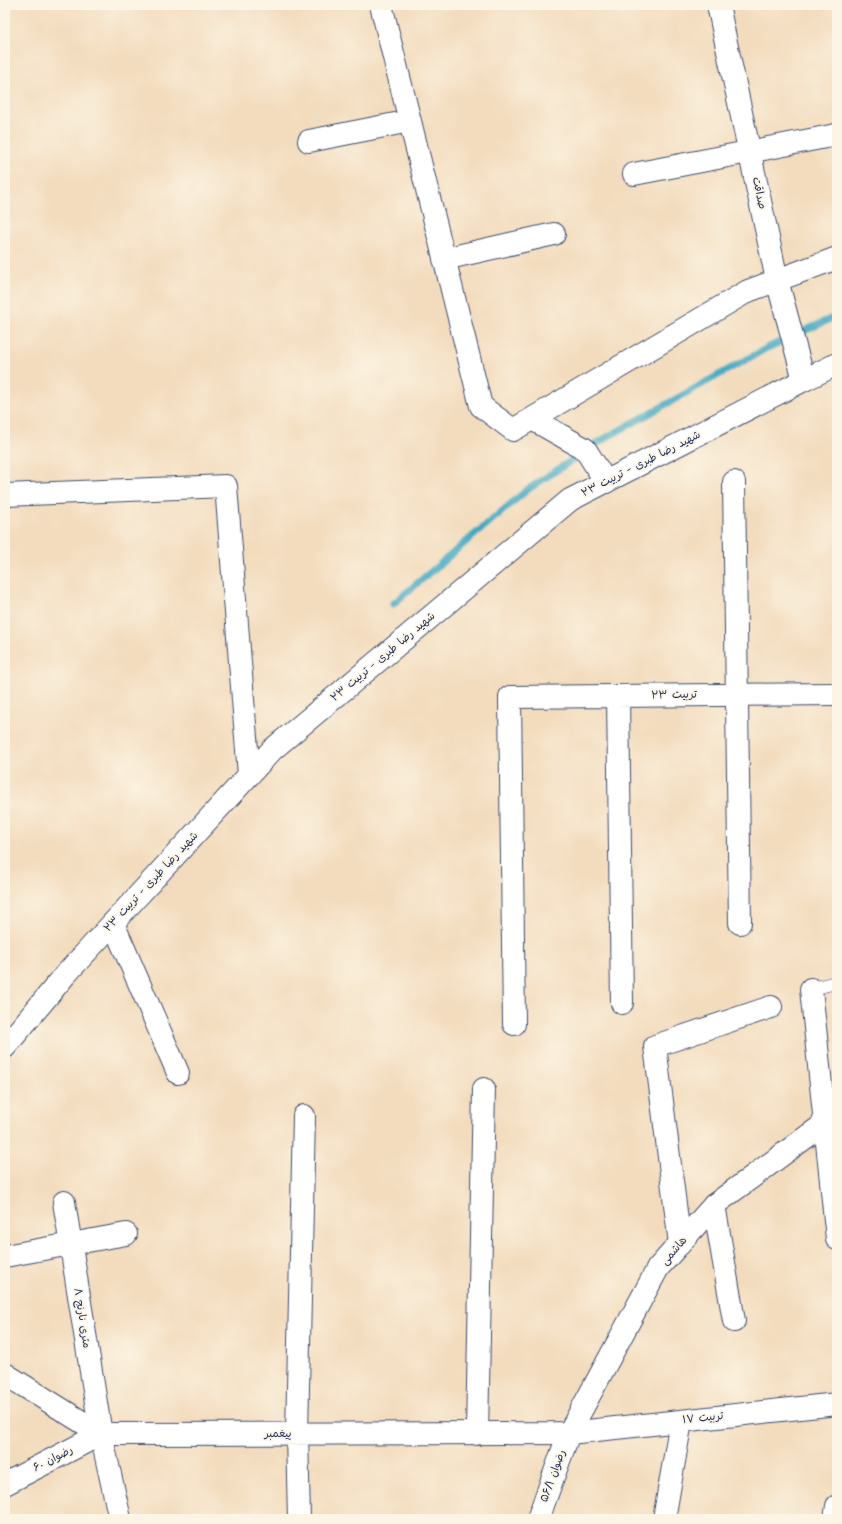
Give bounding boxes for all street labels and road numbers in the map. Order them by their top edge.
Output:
street label: صداقت [747,175,771,211]
street label: شهید رضا طبری - تربیت ۲۳ [578,426,704,502]
street label: شهید رضا طبری - تربیت ۲۳ [327,608,439,706]
street label: تربیت ۲۳ [651,686,698,704]
street label: شهید رضا طبری - تربیت ۲۳ [99,828,203,936]
street label: هاشمی [656,1233,692,1269]
street label: ۸ متری نارنج [68,1287,96,1349]
street label: تربیت ۱۷ [682,1407,725,1429]
street label: پیغمبر [263,1425,292,1443]
street label: رضوان ۶۰ [30,1441,76,1477]
street label: رضوان ۵۶/۱ [535,1447,571,1505]

